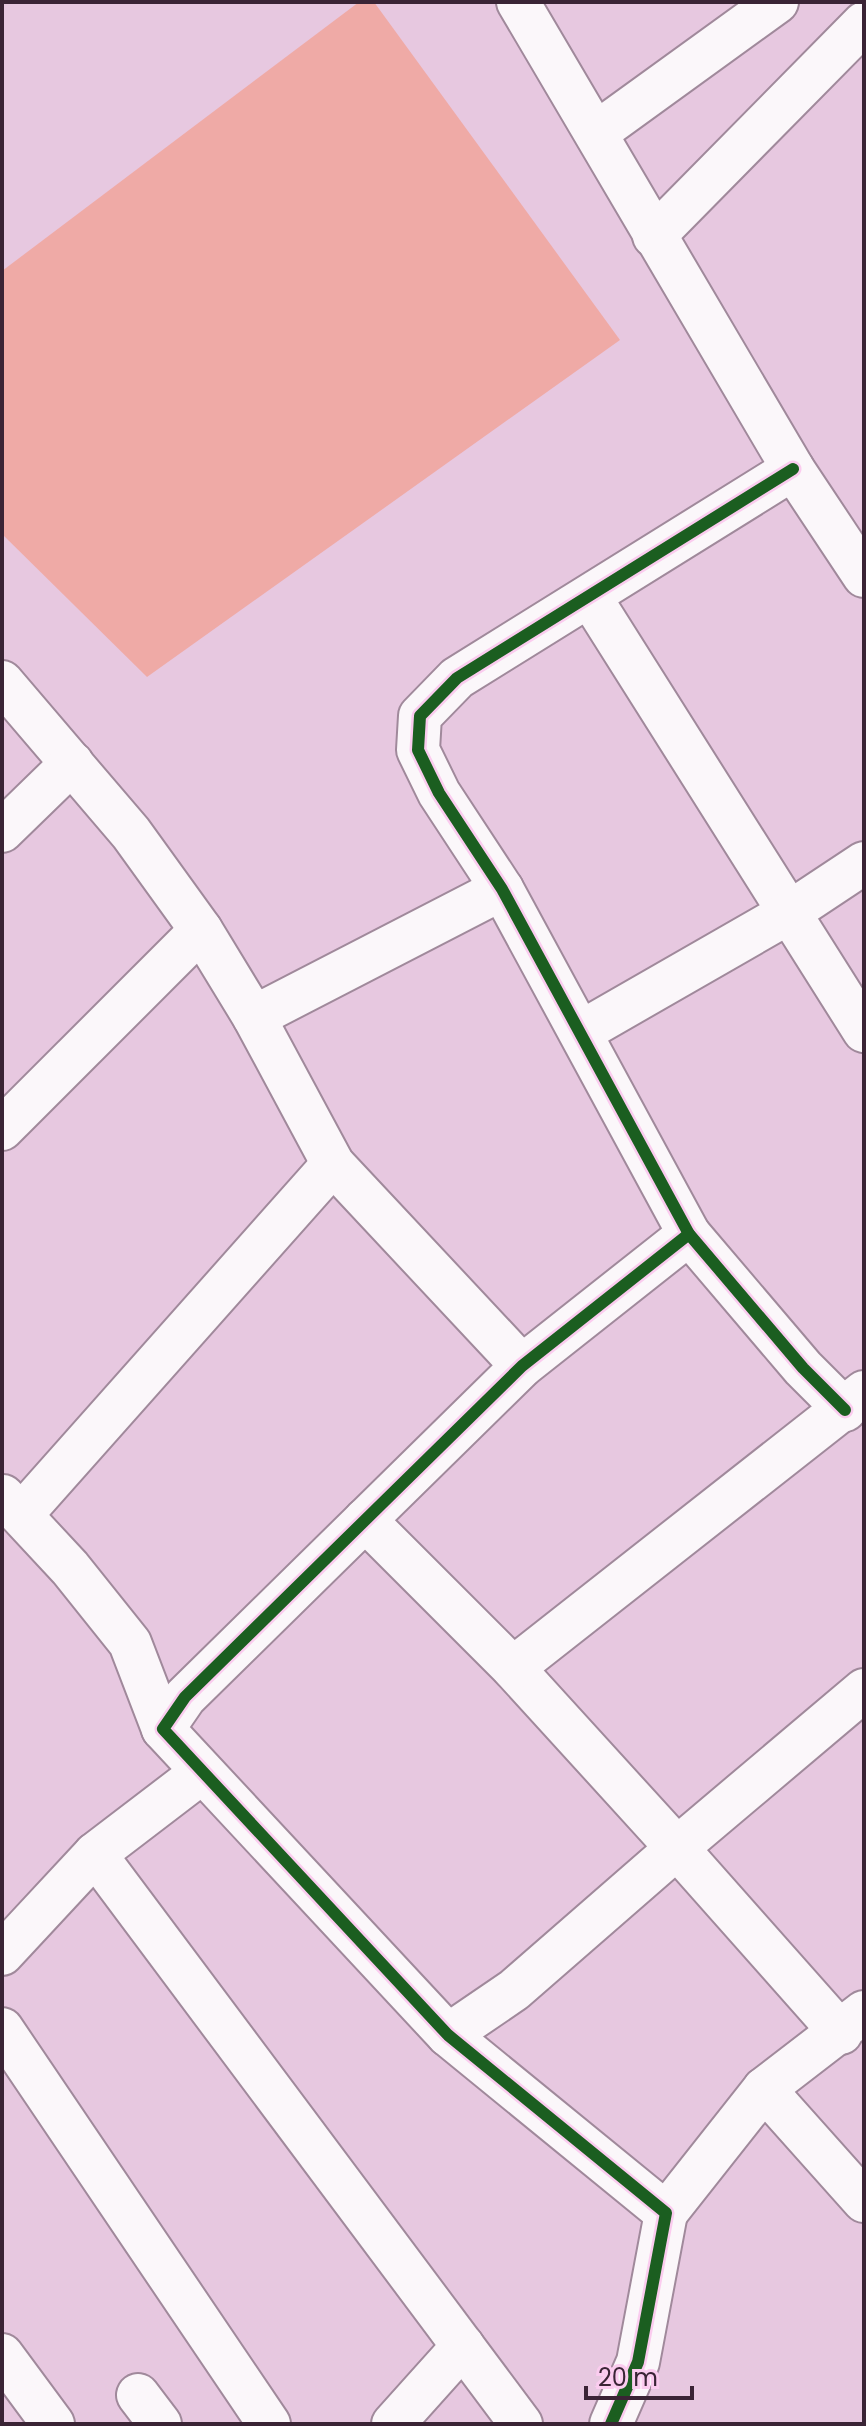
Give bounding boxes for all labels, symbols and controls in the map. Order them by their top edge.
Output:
scale bar [586,2350,692,2400]
text: 20 m [598,2361,658,2394]

